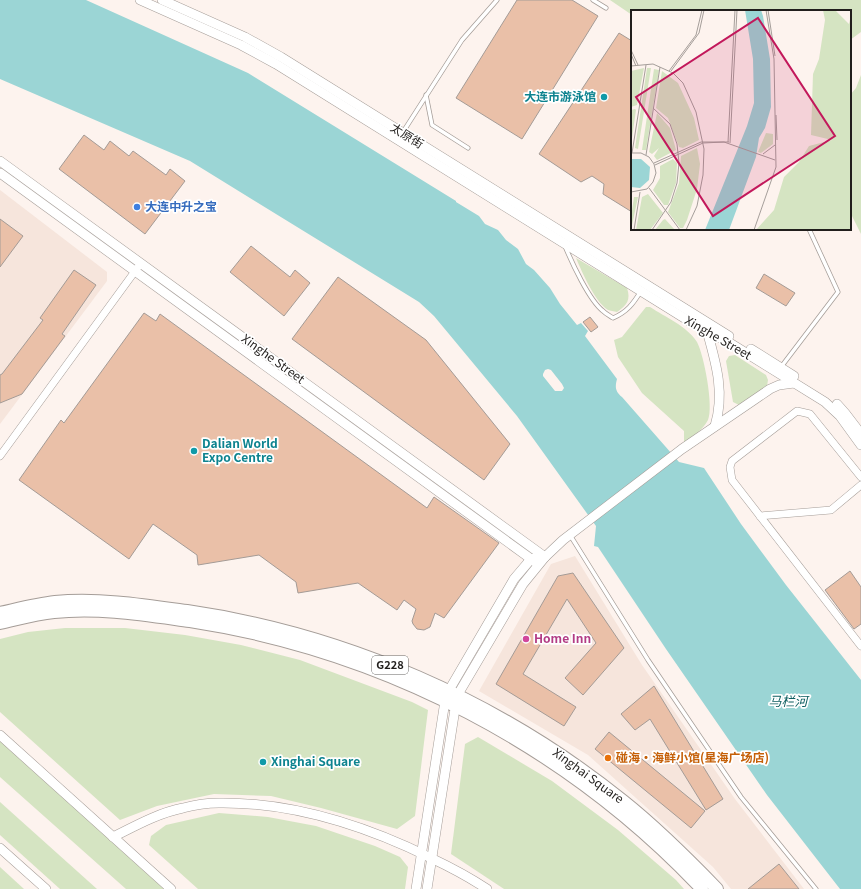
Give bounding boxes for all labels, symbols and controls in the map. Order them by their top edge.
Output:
inset map [631,10,851,230]
place label: 大连市游泳馆 [524,87,596,104]
marker: 大连市游泳馆 [599,92,609,102]
street label: 太原街 [388,118,428,151]
place label: 大连中升之宝 [145,197,217,214]
marker: 大连中升之宝 [132,202,142,212]
street label: Xinghe Street [682,311,756,363]
street label: Xinghe Street [239,329,309,387]
place label: Dalian World Expo Centre [202,434,278,465]
marker: Dalian World Expo Centre [189,446,199,456]
place label: Home Inn [534,629,591,646]
marker: Home Inn [521,634,531,644]
road number: G228 [372,656,408,674]
water label: 马栏河 [768,691,810,710]
street label: Xinghai Square [550,743,628,807]
place label: 碰海·海鲜小馆(星海广场店) [616,748,769,765]
place label: Xinghai Square [271,752,360,769]
marker: 碰海·海鲜小馆(星海广场店) [603,753,613,763]
marker: Xinghai Square [258,757,268,767]

